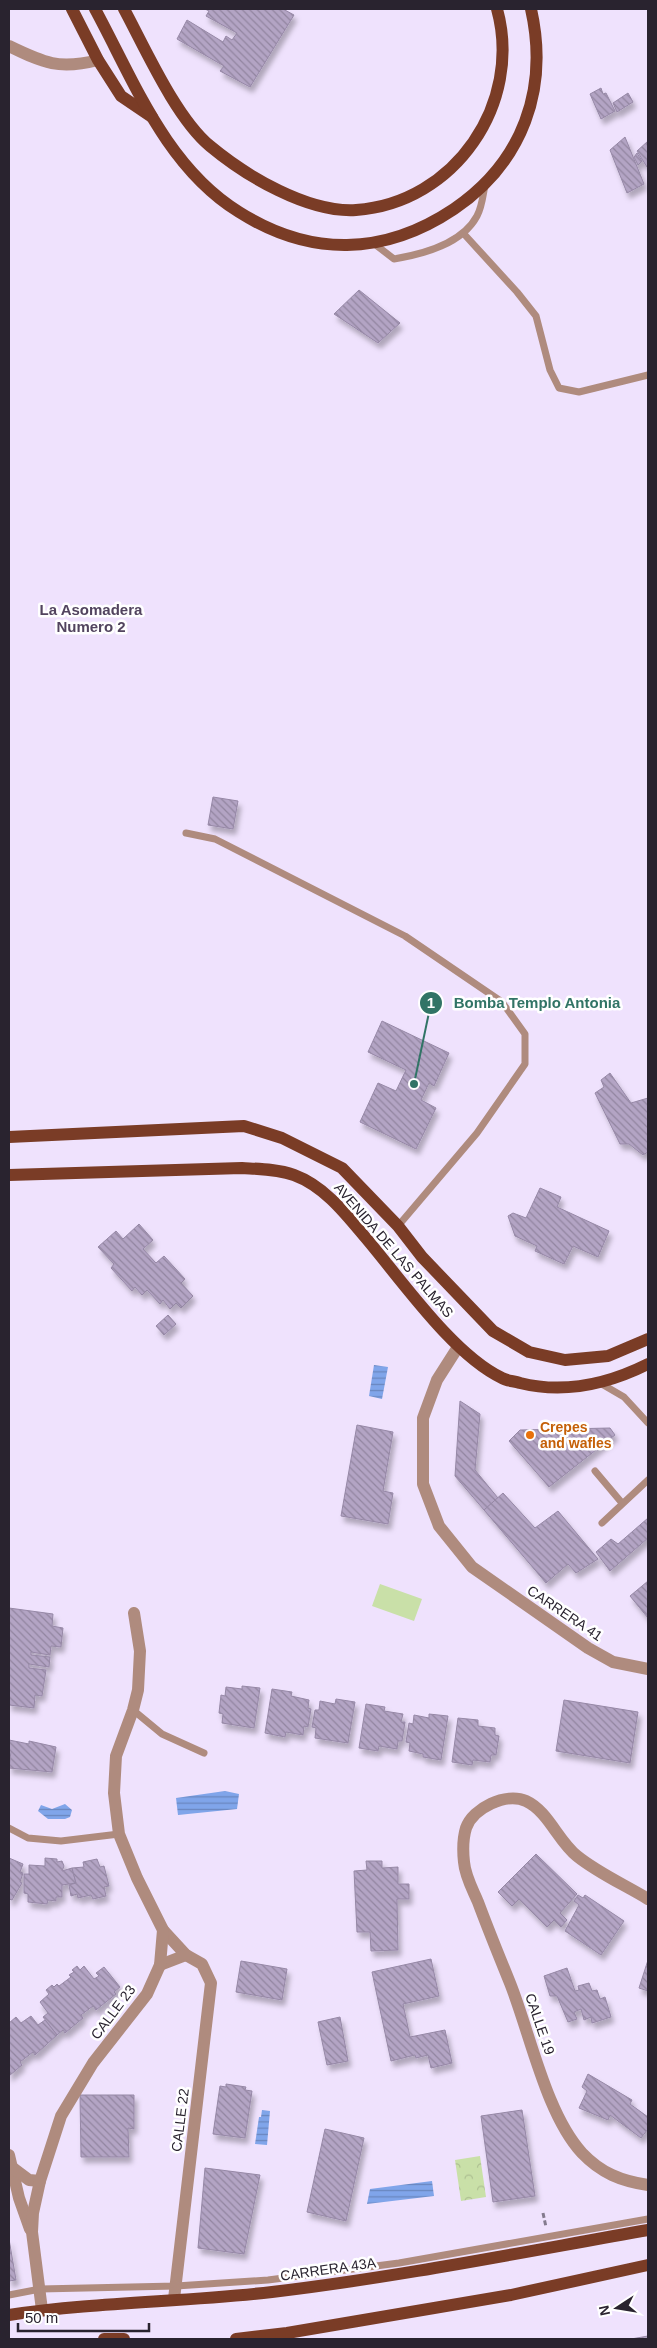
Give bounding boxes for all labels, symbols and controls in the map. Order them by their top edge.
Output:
district label: La Asomadera Numero 2 [40,601,143,635]
callout: Bomba Templo Antonia [419,988,631,1018]
text: 1 [427,994,435,1011]
text: Bomba Templo Antonia [454,994,621,1011]
street label: AVENIDA DE LAS PALMAS [331,1179,457,1321]
place label: Crepes and wafles [540,1419,612,1451]
marker: Crepes and wafles [524,1429,536,1441]
street label: CARRERA 41 [524,1582,606,1644]
street label: CALLE 23 [87,1982,139,2042]
street label: CALLE 19 [522,1991,558,2057]
street label: CALLE 22 [168,2087,192,2153]
street label: CARRERA 43A [279,2254,378,2284]
north arrow [592,2283,642,2333]
scale bar [18,2300,149,2332]
text: N [595,2304,613,2317]
text: 50 m [25,2309,58,2326]

